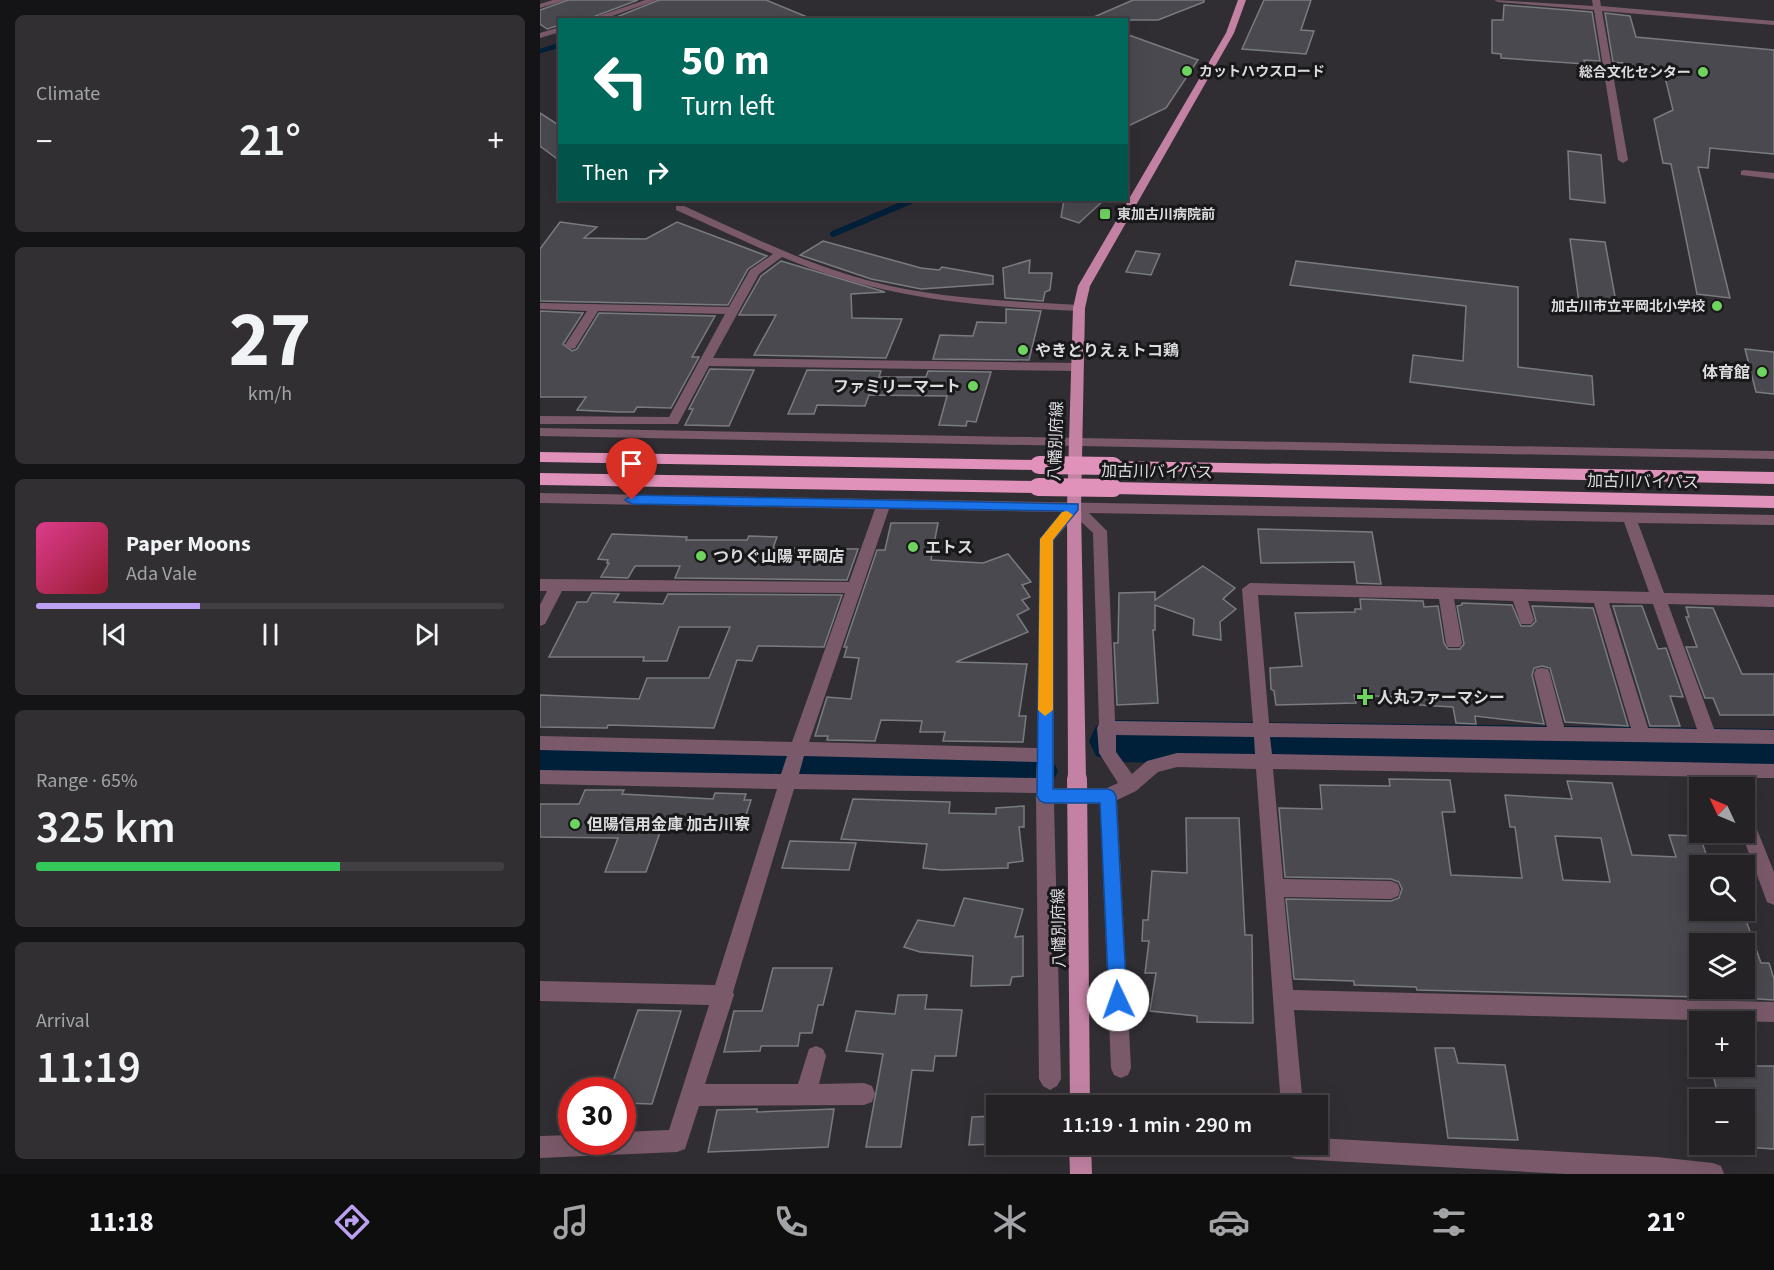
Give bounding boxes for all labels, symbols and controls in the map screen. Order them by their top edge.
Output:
text: 50 m [681,31,770,91]
icon: left [582,42,660,120]
place label: カットハウスロード [1199,62,1325,82]
place label: 総合文化センター [1579,63,1691,83]
marker: カットハウスロード [1180,64,1194,78]
marker: 総合文化センター [1696,65,1710,79]
text: Climate [36,80,100,108]
text: Turn left [681,87,775,126]
text: 21° [239,109,301,173]
text: − [36,118,52,165]
text: + [488,118,504,165]
icon: right [641,156,674,189]
text: Then [582,157,629,189]
place label: 東加古川病院前 [1117,205,1215,225]
marker: 東加古川病院前 [1098,207,1112,221]
text: 27 [229,285,311,396]
place label: 加古川市立平岡北小学校 [1551,297,1705,317]
marker: 加古川市立平岡北小学校 [1710,299,1724,313]
place label: やきとりえぇトコ鶏 [1035,340,1179,362]
marker: やきとりえぇトコ鶏 [1016,343,1030,357]
place label: 体育館 [1702,362,1750,384]
marker: 体育館 [1755,365,1769,379]
place label: ファミリーマート [833,376,961,398]
marker: ファミリーマート [966,379,980,393]
text: km/h [248,380,292,408]
street label: 八幡別府線 [1044,401,1068,481]
pin [606,438,657,500]
icon: arrive [615,447,648,480]
street label: 加古川バイパス [1101,460,1213,484]
street label: 加古川バイパス [1587,470,1699,494]
text: Paper Moons [126,528,251,560]
place label: エトス [925,537,973,559]
marker: エトス [906,540,920,554]
place label: つりぐ山陽 平岡店 [713,546,844,568]
marker: つりぐ山陽 平岡店 [694,549,708,563]
text: Ada Vale [126,560,197,588]
icon: previous [98,618,131,651]
icon: pause [254,618,287,651]
icon: next [410,618,443,651]
place label: 人丸ファーマシー [1377,687,1505,709]
marker: 人丸ファーマシー [1358,690,1372,704]
text: Range · 65% [36,767,137,795]
north arrow [1689,777,1755,843]
map controls [1689,777,1755,1155]
text: 325 km [36,796,176,860]
place label: 但陽信用金庫 加古川寮 [587,814,750,836]
marker: 但陽信用金庫 加古川寮 [568,817,582,831]
button: search [1689,855,1755,921]
street label: 八幡別府線 [1047,888,1071,968]
button: layers [1689,933,1755,999]
position arrow [1086,968,1150,1032]
text: Arrival [36,1007,90,1035]
button: + [1689,1011,1755,1077]
text: 11:19 [36,1036,141,1100]
speed limit sign: 30 [558,1077,636,1155]
button: − [1689,1089,1755,1155]
text: 11:19 · 1 min · 290 m [1062,1109,1252,1141]
icon: directions [331,1201,373,1243]
icon: music [550,1201,592,1243]
icon: phone [770,1201,812,1243]
icon: climate [989,1201,1031,1243]
icon: car [1208,1201,1250,1243]
icon: filters [1428,1201,1470,1243]
text: 11:18 [89,1203,154,1242]
text: 21° [1647,1203,1685,1242]

